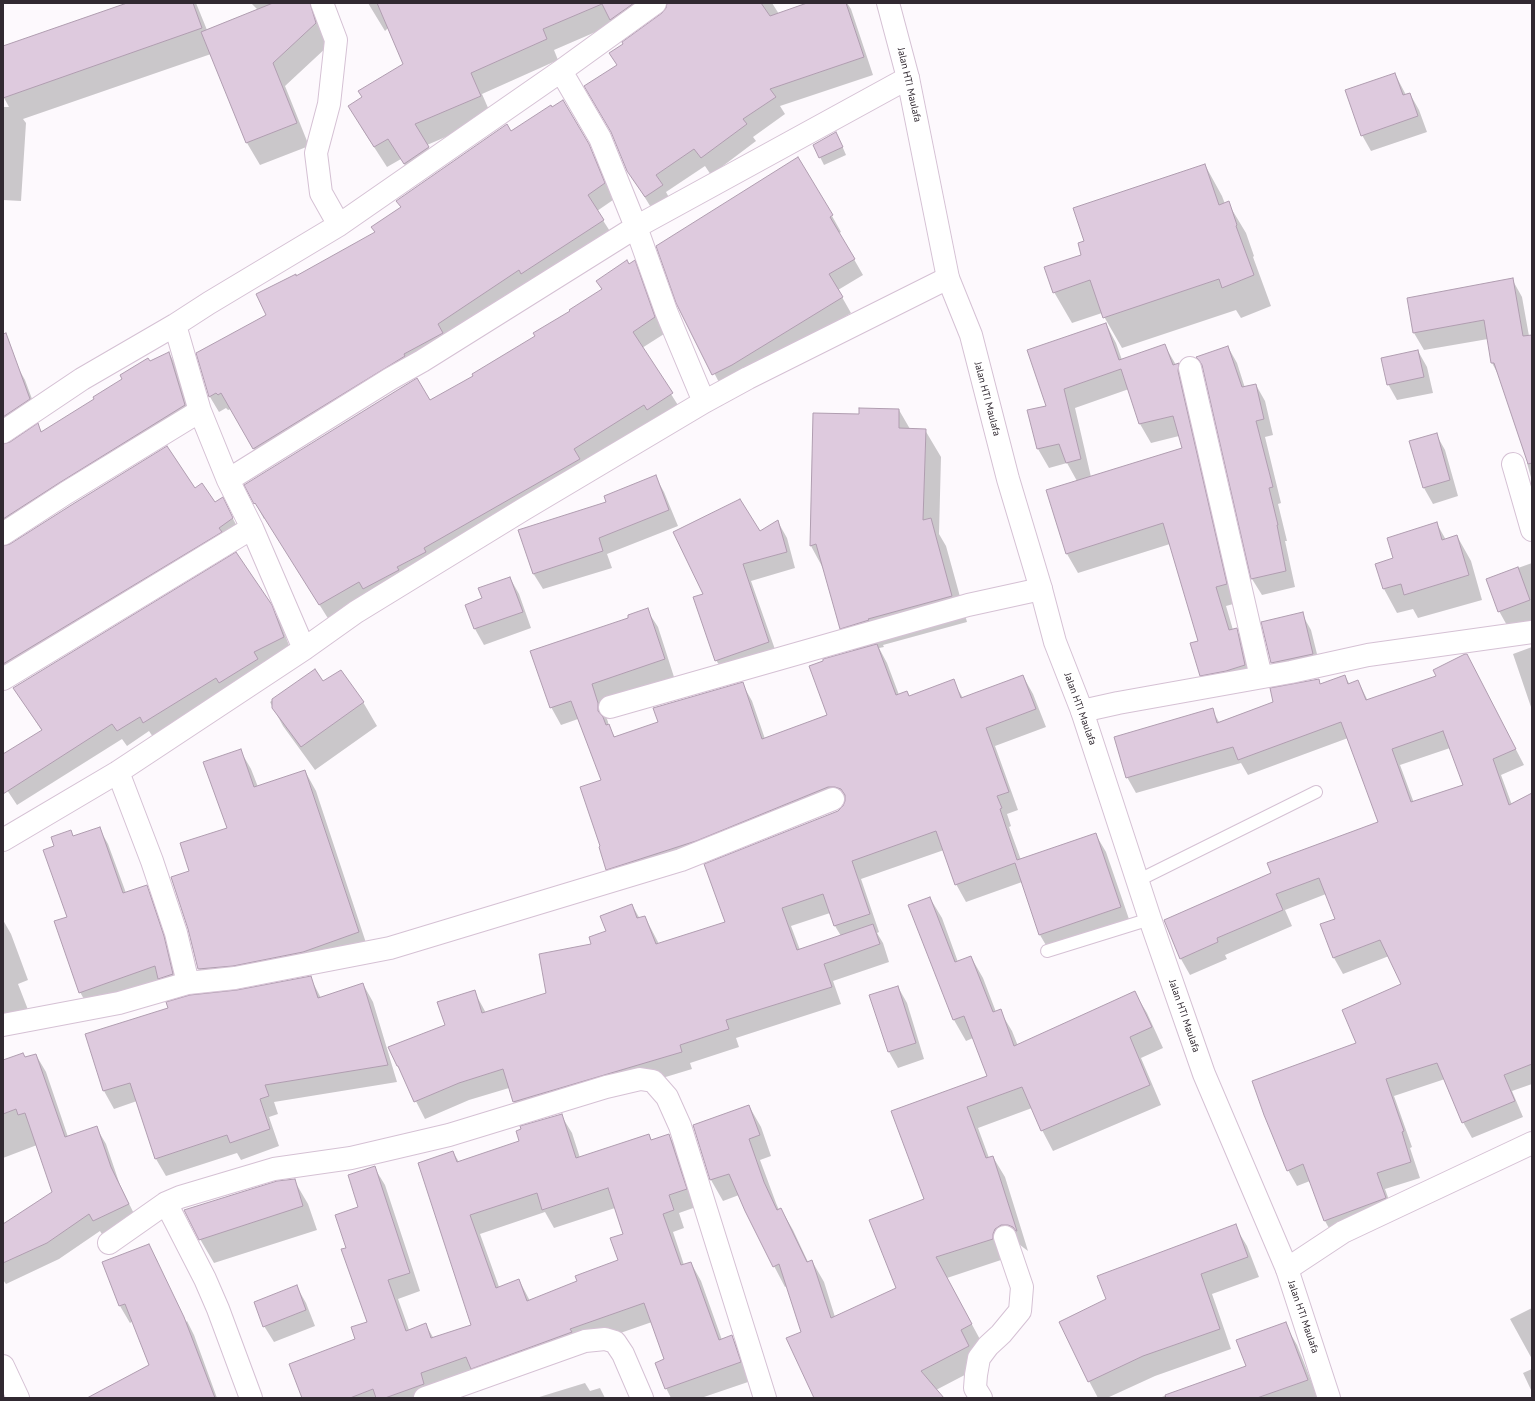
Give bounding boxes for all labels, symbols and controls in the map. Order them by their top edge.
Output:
street label: Jalan HTI Maulafa [895,47,923,123]
street label: Jalan HTI Maulafa [971,361,1003,437]
street label: Jalan HTI Maulafa [1061,671,1099,747]
street label: Jalan HTI Maulafa [1166,978,1202,1054]
street label: Jalan HTI Maulafa [1285,1279,1321,1355]

